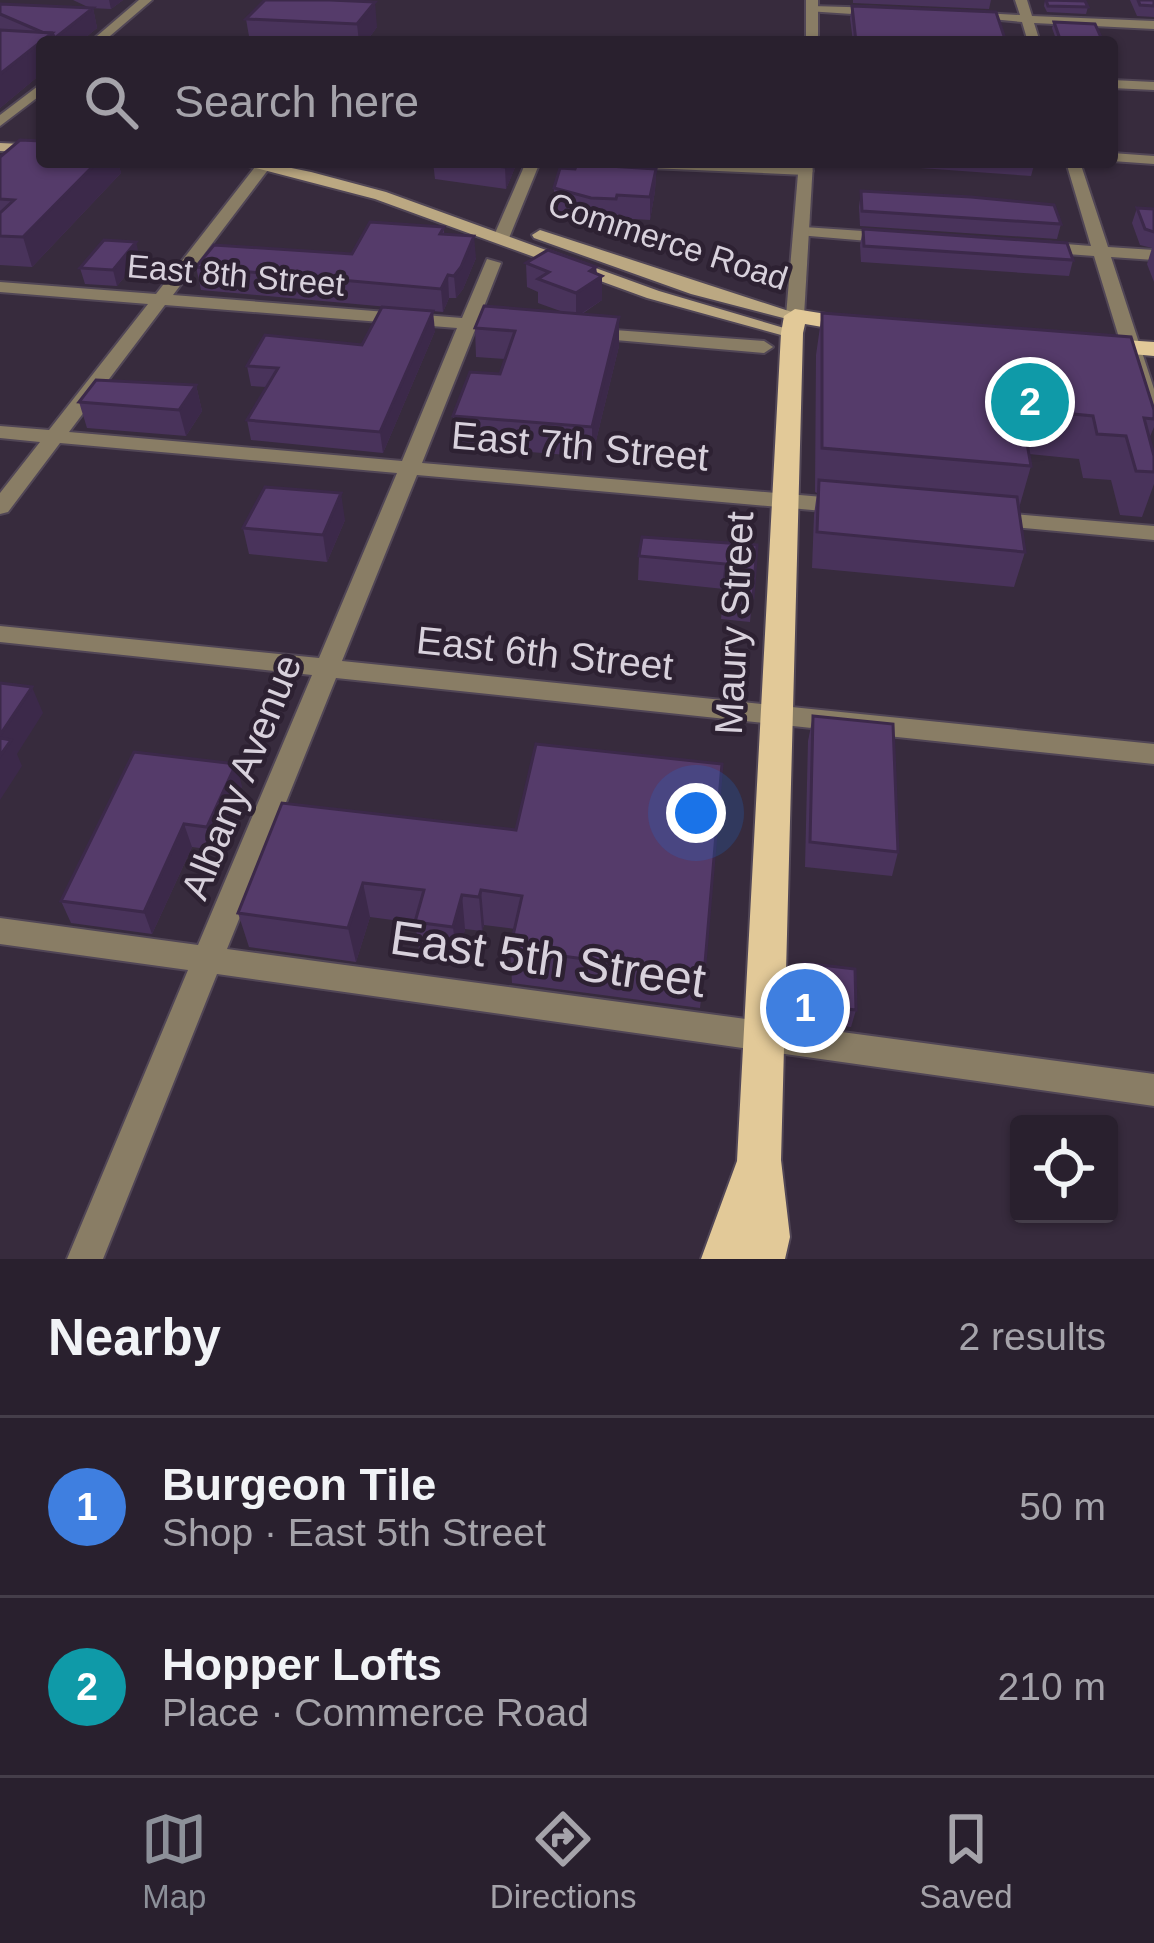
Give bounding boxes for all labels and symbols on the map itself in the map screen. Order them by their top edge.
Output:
street label: Commerce Road [544,185,792,297]
street label: East 8th Street [126,247,346,303]
pin: 2 [991,357,1069,447]
street label: East 7th Street [450,413,711,479]
street label: Maury Street [707,510,761,736]
street label: East 6th Street [414,618,676,688]
street label: Albany Avenue [172,649,310,905]
your location [666,783,726,843]
street label: East 5th Street [387,911,709,1007]
pin: 1 [766,963,844,1053]

